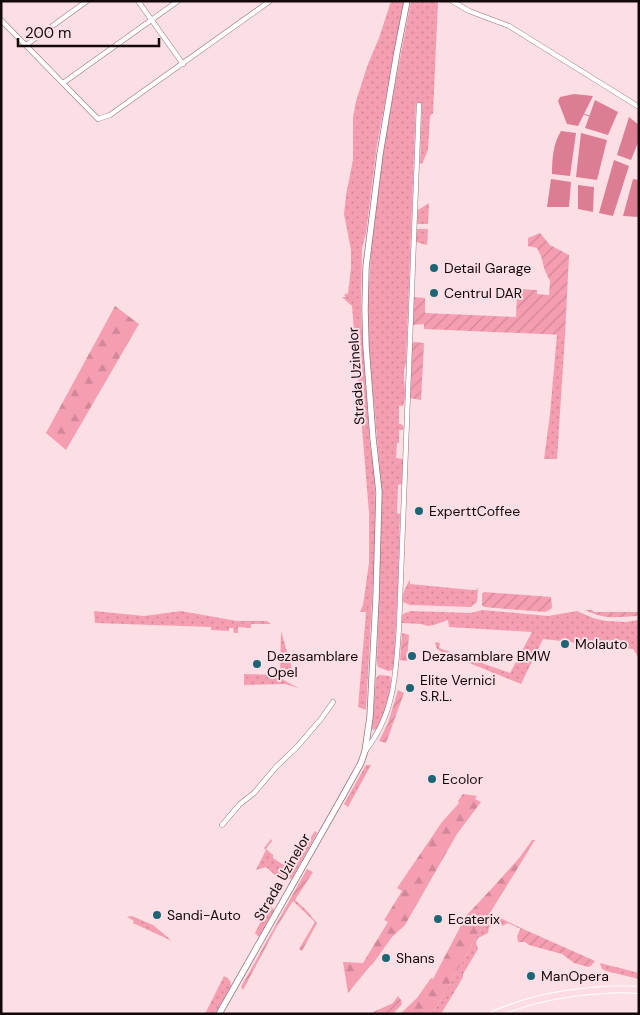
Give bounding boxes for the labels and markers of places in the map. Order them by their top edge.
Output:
place label: Detail Garage [444,259,531,277]
marker: Detail Garage [428,262,440,274]
place label: Centrul DAR [444,284,522,302]
marker: Centrul DAR [428,287,440,299]
place label: ExperttCoffee [429,502,520,520]
marker: ExperttCoffee [413,505,425,517]
place label: Molauto [575,635,627,653]
marker: Molauto [559,638,571,650]
place label: Dezasamblare Opel [267,647,358,681]
place label: Dezasamblare BMW [422,647,551,665]
marker: Dezasamblare BMW [406,650,418,662]
marker: Dezasamblare Opel [251,658,263,670]
place label: Elite Vernici S.R.L. [420,671,496,705]
marker: Elite Vernici S.R.L. [404,682,416,694]
place label: Ecolor [442,770,483,788]
marker: Ecolor [426,773,438,785]
place label: Sandi-Auto [167,906,241,924]
marker: Sandi-Auto [151,909,163,921]
place label: Ecaterix [448,910,500,928]
marker: Ecaterix [432,913,444,925]
place label: Shans [396,949,435,967]
marker: Shans [380,952,392,964]
place label: ManOpera [541,967,609,985]
marker: ManOpera [525,970,537,982]

